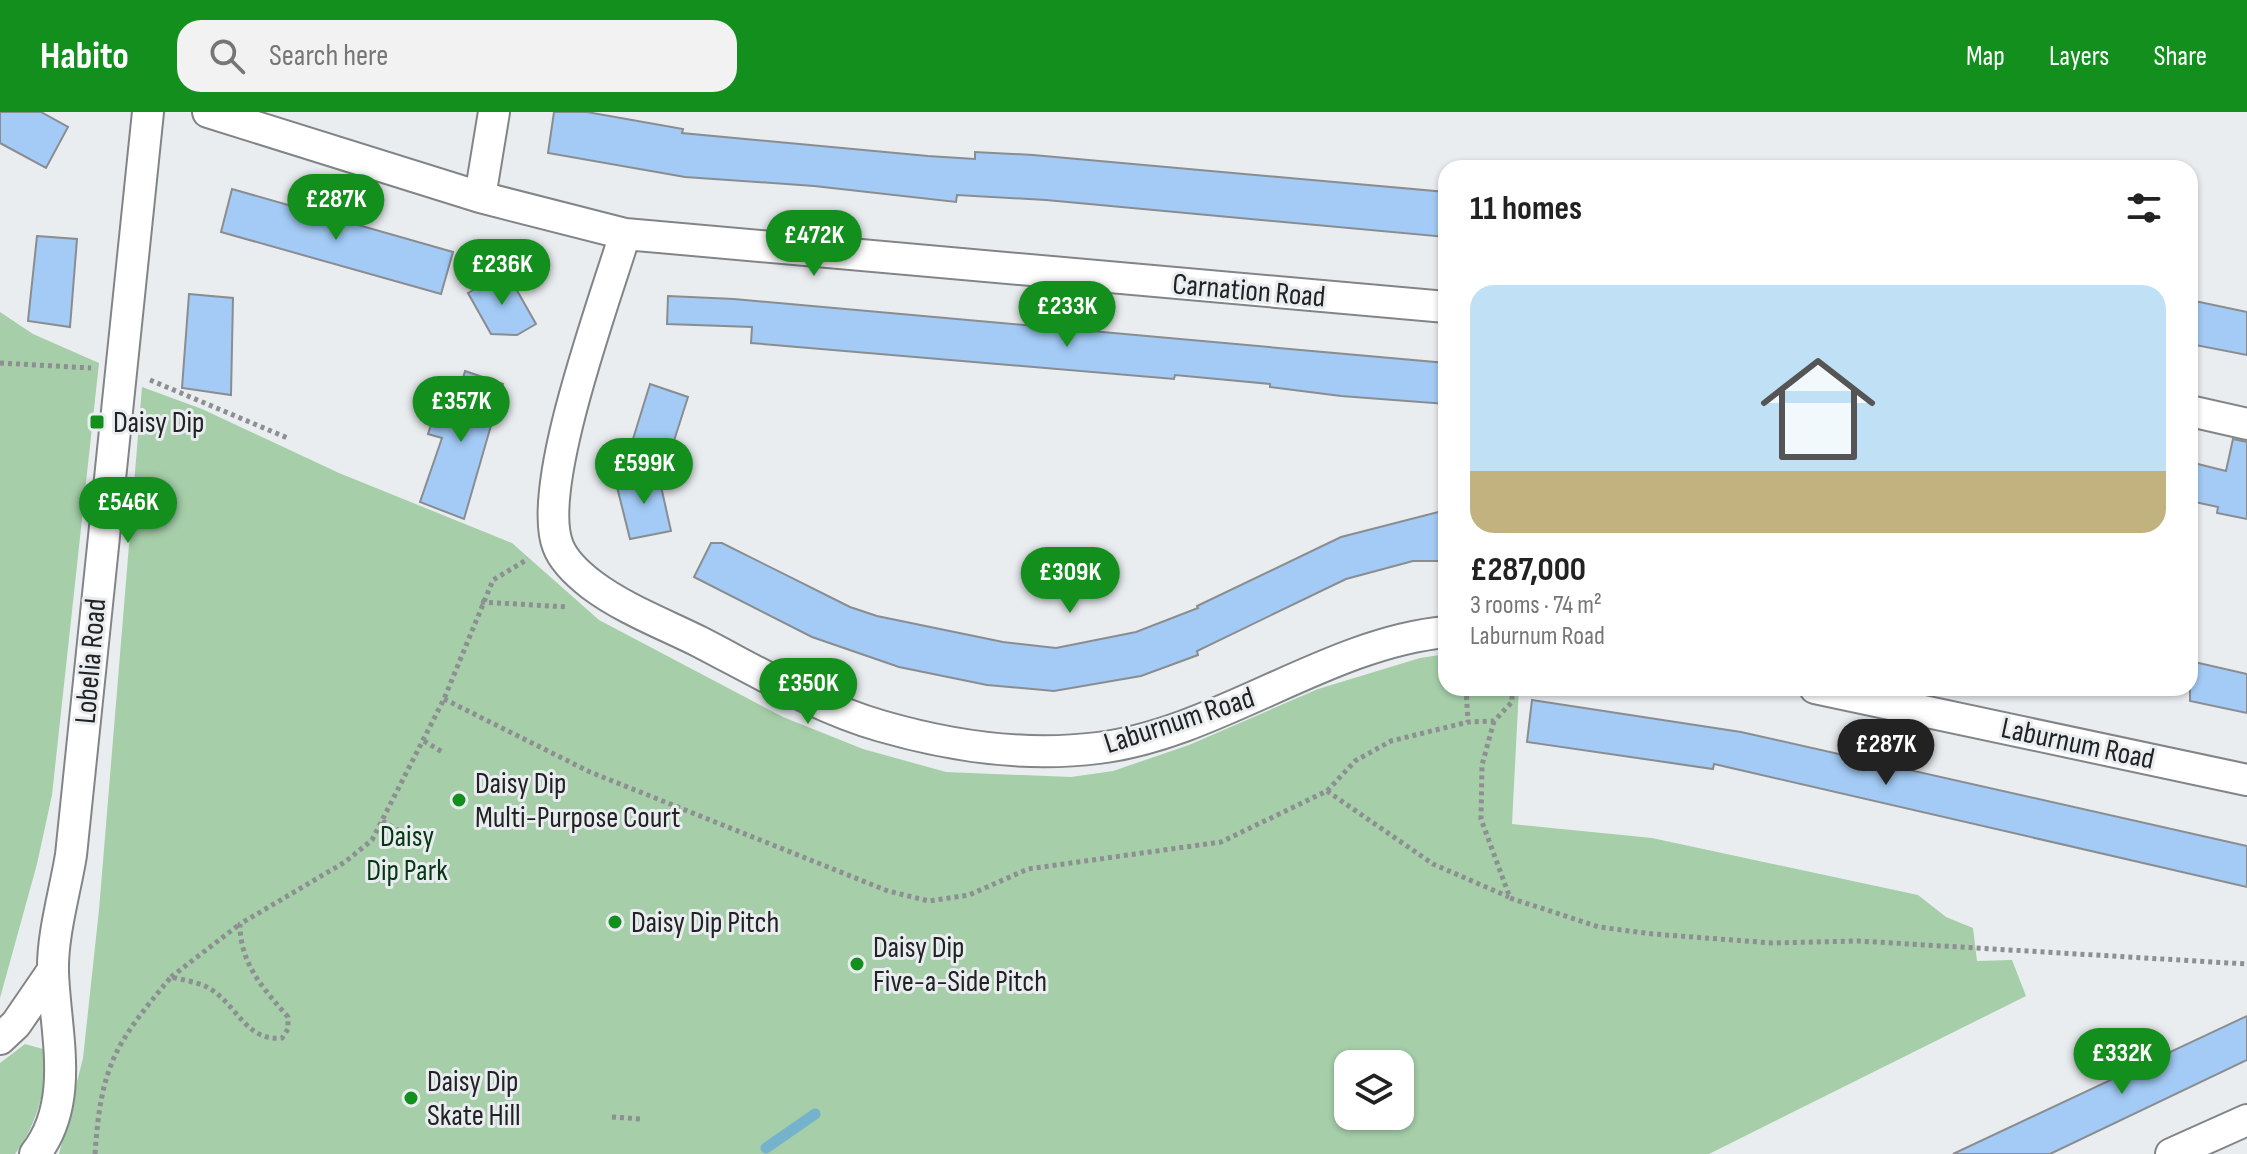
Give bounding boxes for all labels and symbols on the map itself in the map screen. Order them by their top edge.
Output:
pin: £287K [280,174,392,242]
pin: £472K [758,210,870,278]
pin: £236K [446,239,558,307]
street label: Carnation Road [1171,266,1327,316]
pin: £233K [1011,281,1123,349]
pin: £357K [405,376,517,444]
place label: Daisy Dip [113,405,204,441]
marker: Daisy Dip [88,413,106,431]
pin: £599K [588,438,700,506]
pin: £546K [72,477,184,545]
pin: £309K [1014,547,1126,615]
street label: Lobelia Road [68,597,114,725]
pin: £350K [752,658,864,726]
street label: Laburnum Road [1100,680,1259,762]
street label: Laburnum Road [1998,710,2158,778]
pin: £287K [1830,719,1942,787]
place label: Daisy Dip Multi-Purpose Court [475,766,680,836]
marker: Daisy Dip Multi-Purpose Court [450,791,468,809]
park label: Daisy Dip Park [366,819,448,889]
place label: Daisy Dip Pitch [631,905,779,941]
marker: Daisy Dip Pitch [606,913,624,931]
place label: Daisy Dip Five-a-Side Pitch [873,930,1047,1000]
marker: Daisy Dip Five-a-Side Pitch [848,955,866,973]
pin: £332K [2066,1028,2178,1096]
place label: Daisy Dip Skate Hill [427,1064,521,1134]
marker: Daisy Dip Skate Hill [402,1089,420,1107]

